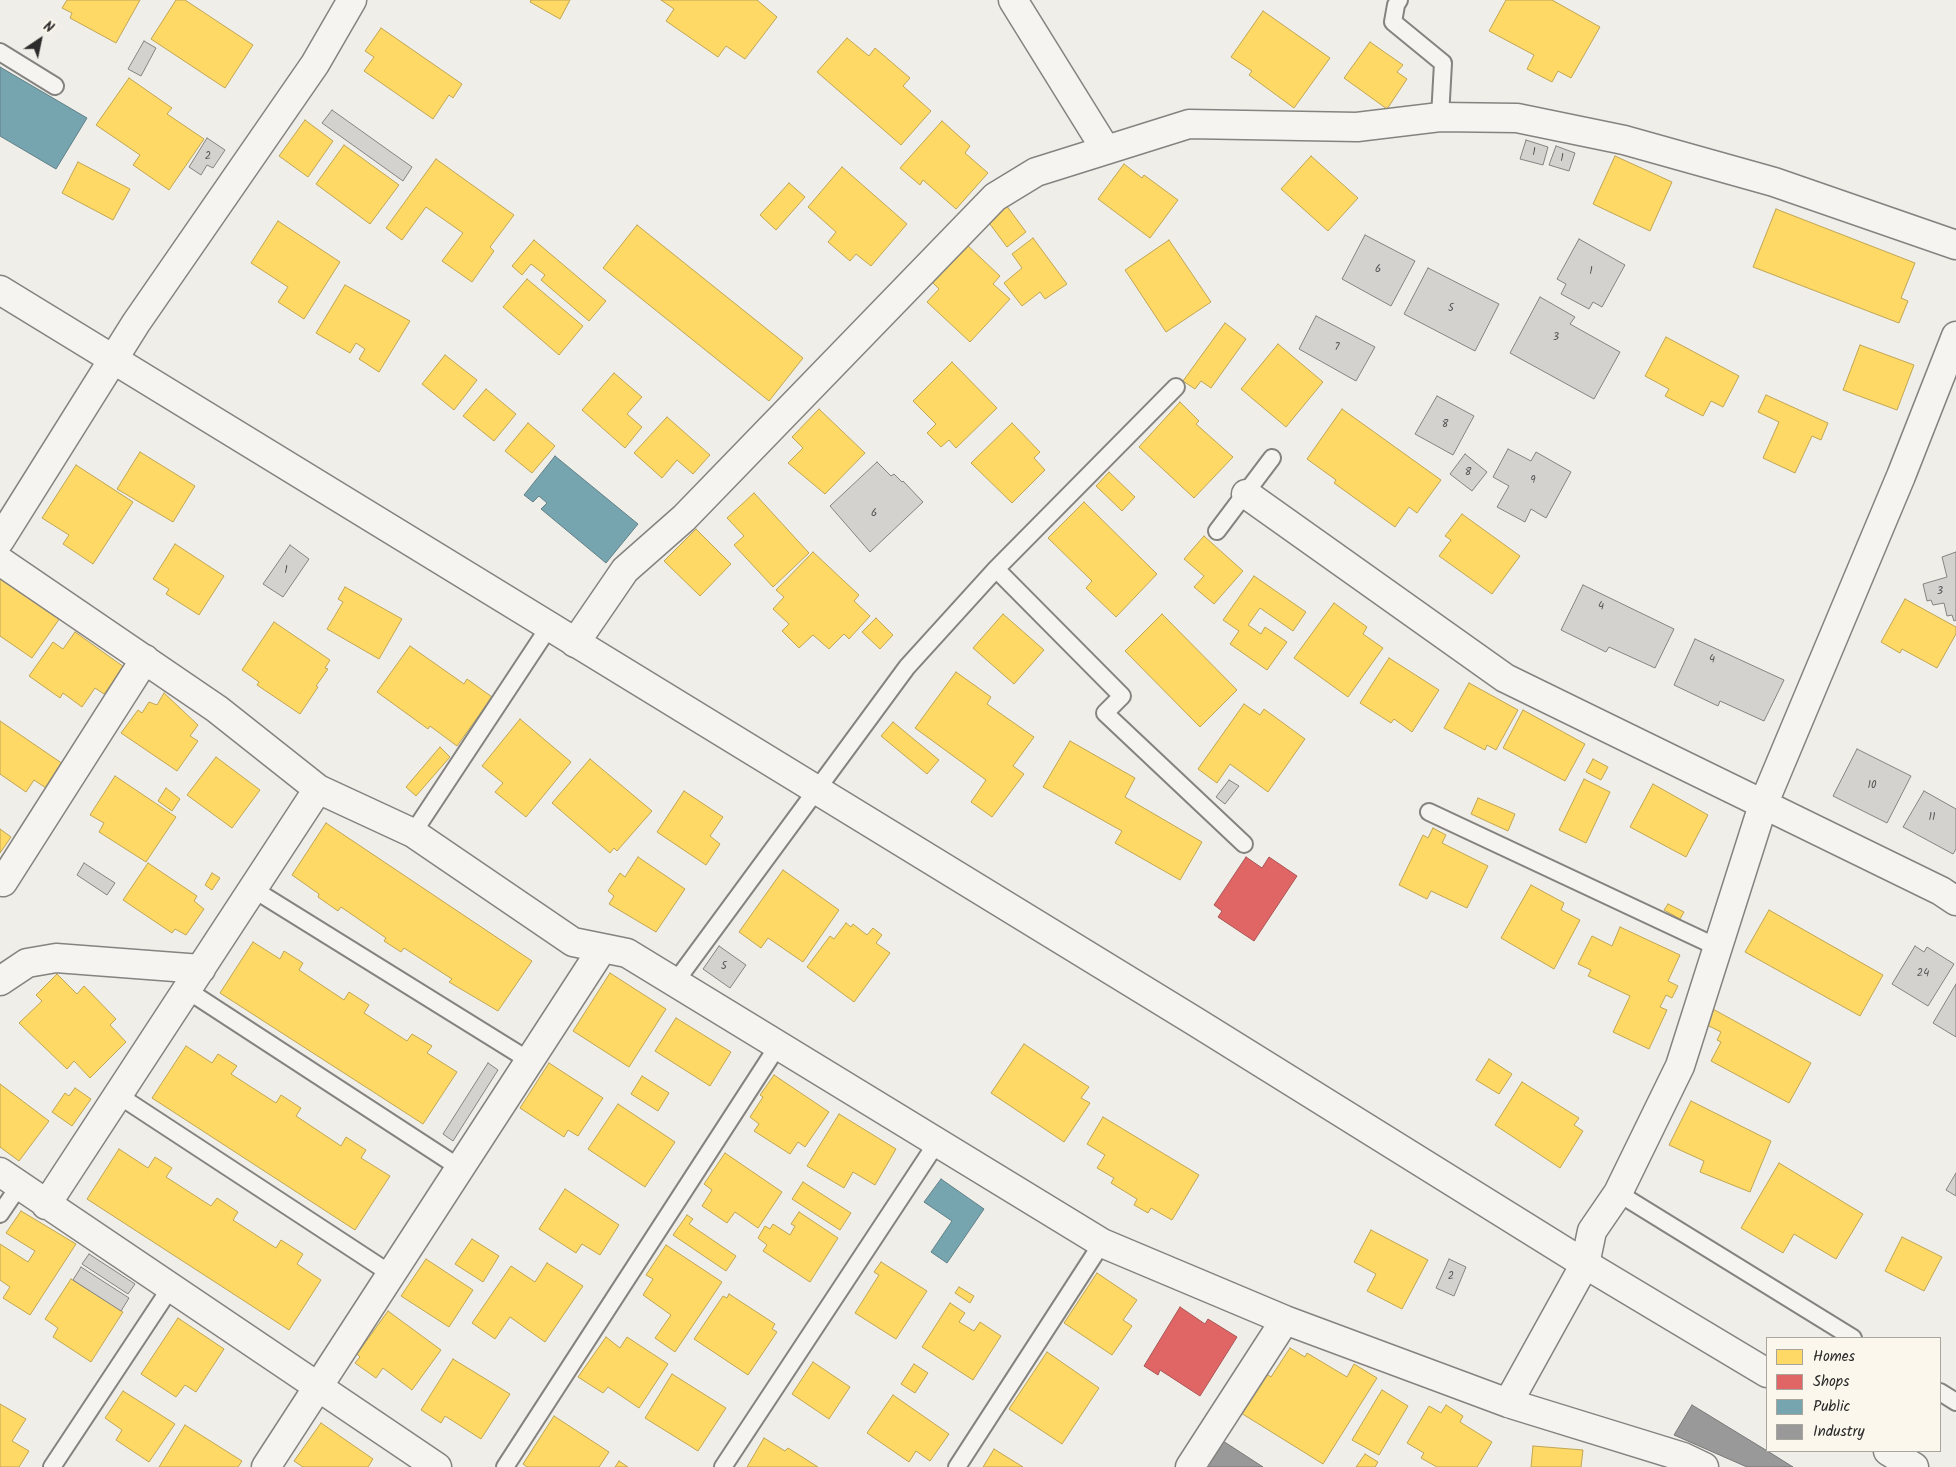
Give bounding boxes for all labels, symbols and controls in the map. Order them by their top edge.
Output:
north arrow [15,15,65,65]
text: N [39,16,58,39]
house number: 1 [1532,146,1536,160]
house number: 2 [205,150,211,164]
house number: 1 [1560,152,1564,166]
house number: 6 [1375,263,1381,277]
house number: 1 [1589,265,1593,279]
house number: 5 [1448,302,1454,316]
house number: 3 [1553,331,1559,345]
house number: 7 [1334,341,1340,355]
house number: 8 [1442,418,1448,432]
house number: 8 [1465,466,1471,480]
house number: 9 [1530,474,1536,488]
house number: 6 [871,507,877,521]
house number: 1 [284,564,288,578]
house number: 3 [1937,585,1943,599]
house number: 4 [1598,600,1604,614]
house number: 4 [1709,653,1715,667]
house number: 10 [1868,779,1876,793]
house number: 11 [1929,811,1935,825]
house number: 5 [721,960,727,974]
house number: 24 [1917,967,1929,981]
house number: 2 [1448,1270,1454,1284]
legend [1766,1337,1941,1452]
text: Homes [1813,1345,1855,1369]
text: Shops [1813,1370,1849,1394]
text: Public [1813,1395,1850,1419]
text: Industry [1813,1420,1865,1444]

